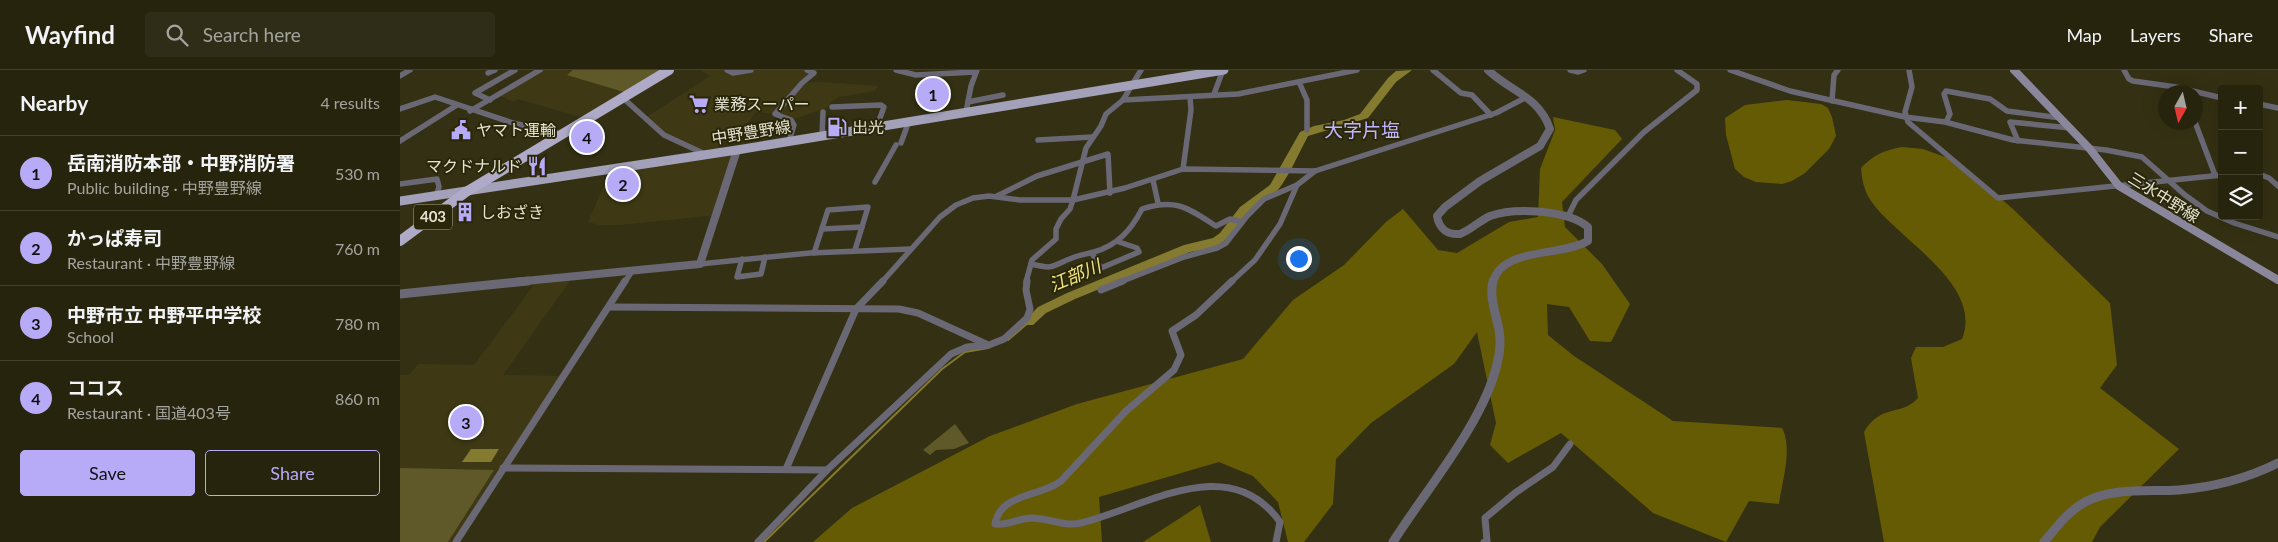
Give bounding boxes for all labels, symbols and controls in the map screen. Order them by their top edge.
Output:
search box [145,12,495,57]
text: Wayfind [25,20,115,49]
icon: search [163,21,191,49]
text: Search here [203,23,301,46]
text: Map [2066,24,2102,46]
text: Layers [2130,24,2181,46]
text: Share [2209,24,2253,46]
pin: 1 [917,75,949,113]
north arrow [2158,85,2203,130]
map controls [2218,85,2263,220]
button: + [2218,85,2263,130]
text: Nearby [20,90,88,115]
text: 4 results [320,93,380,112]
supermarket icon: 業務スーパー [688,93,710,115]
place label: 業務スーパー [714,94,810,113]
street label: 中野豊野線 [710,116,792,147]
fuel station icon: 出光 [826,116,848,138]
place label: 出光 [852,117,884,136]
pin: 4 [571,118,603,156]
district label: 大字片塩 [1324,118,1400,141]
public building icon: ヤマト運輸 [450,119,472,141]
place label: ヤマト運輸 [476,120,556,139]
button: − [2218,130,2263,175]
text: 岳南消防本部・中野消防署 [67,151,295,174]
restaurant icon: マクドナルド [526,155,548,177]
place label: マクドナルド [426,156,522,175]
text: 1 [31,164,41,183]
text: 530 m [335,164,380,183]
pin: 2 [607,165,639,203]
street label: 三水中野線 [2125,167,2203,226]
button: layers [2218,175,2263,220]
text: Public building · 中野豊野線 [67,178,262,197]
building icon: しおざき [454,201,476,223]
place label: しおざき [480,202,544,221]
road number: 403 [414,204,452,230]
text: かっぱ寿司 [67,226,162,249]
text: 2 [31,239,41,258]
text: 760 m [335,239,380,258]
your location [1286,246,1312,272]
text: Restaurant · 中野豊野線 [67,253,235,272]
water label: 江部川 [1045,254,1106,296]
text: 中野市立 中野平中学校 [67,303,262,326]
text: 3 [31,314,41,333]
text: 780 m [335,314,380,333]
text: School [67,327,114,346]
text: ココス [67,376,124,399]
text: 4 [31,389,41,408]
text: 860 m [335,389,380,408]
text: Restaurant · 国道403号 [67,403,231,422]
pin: 3 [450,403,482,441]
button: Save [20,450,195,496]
button: Share [205,450,380,496]

